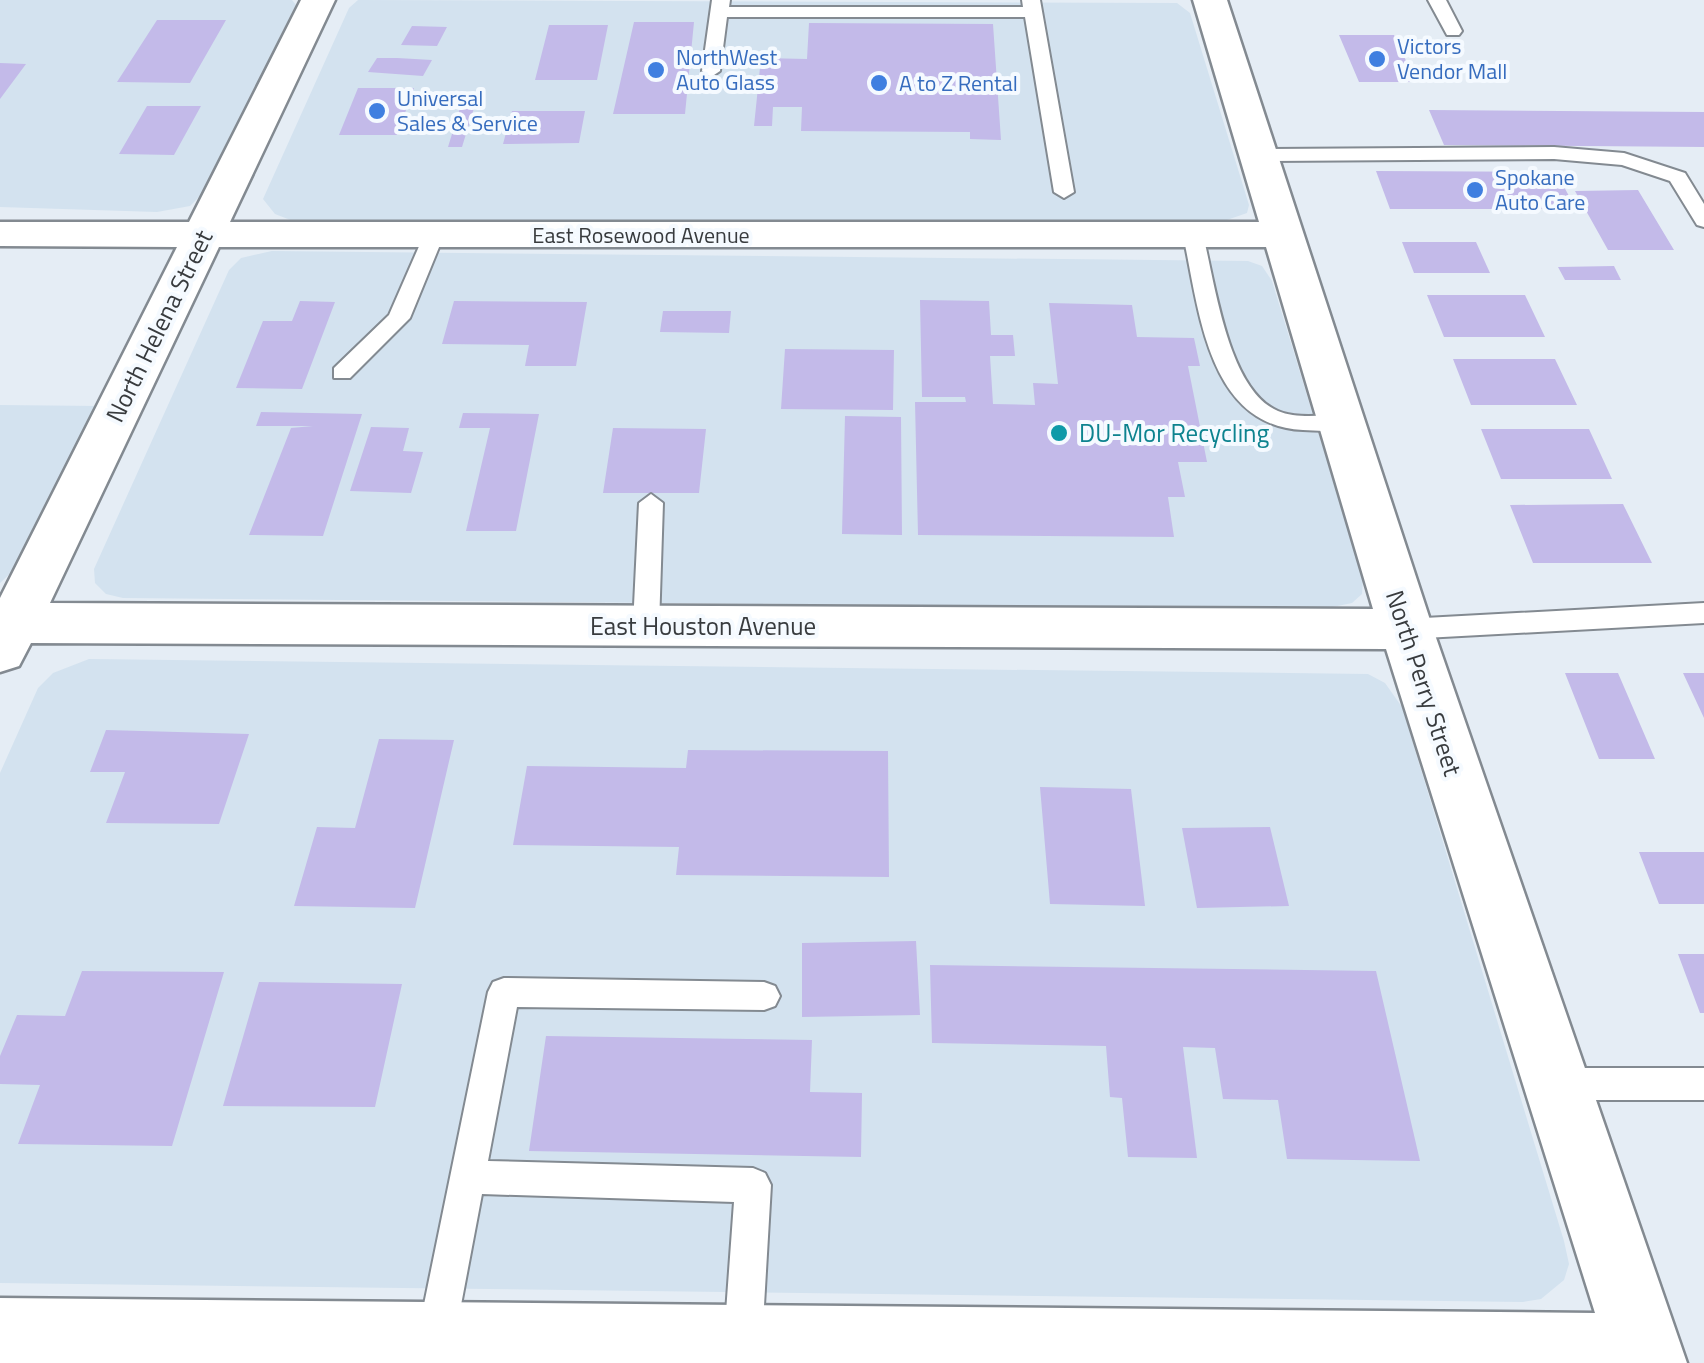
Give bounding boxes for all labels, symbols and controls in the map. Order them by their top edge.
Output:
place label: Victors Vendor Mall [1397,29,1507,88]
place label: NorthWest Auto Glass [676,40,778,99]
marker: Victors Vendor Mall [1366,48,1388,70]
marker: NorthWest Auto Glass [645,59,667,81]
place label: A to Z Rental [899,66,1018,100]
marker: A to Z Rental [868,72,890,94]
place label: Universal Sales & Service [397,81,538,140]
marker: Universal Sales & Service [366,100,388,122]
place label: Spokane Auto Care [1495,160,1585,219]
marker: Spokane Auto Care [1464,179,1486,201]
street label: East Rosewood Avenue [532,218,750,252]
street label: North Helena Street [96,223,222,429]
place label: DU-Mor Recycling [1079,414,1270,452]
marker: DU-Mor Recycling [1048,422,1070,444]
street label: North Perry Street [1376,585,1472,781]
street label: East Houston Avenue [590,607,816,645]

